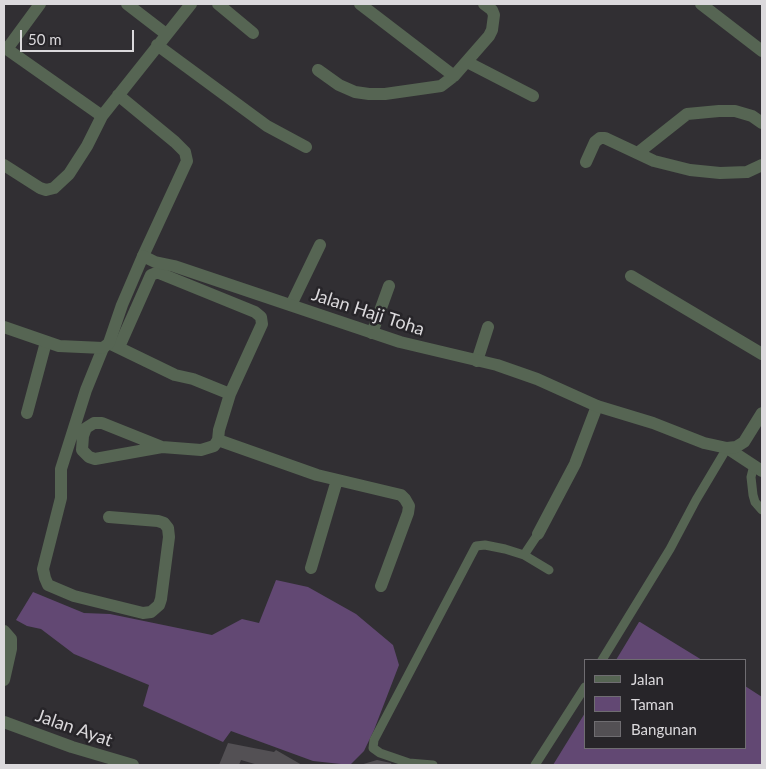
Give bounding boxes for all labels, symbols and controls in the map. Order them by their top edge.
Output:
scale bar [22,20,136,52]
text: 50 m [28,30,62,48]
street label: Jalan Haji Toha [309,284,427,340]
legend [584,659,746,749]
text: Jalan [631,670,664,688]
text: Taman [631,695,674,713]
street label: Jalan Ayat [33,705,115,751]
text: Bangunan [631,720,697,738]

